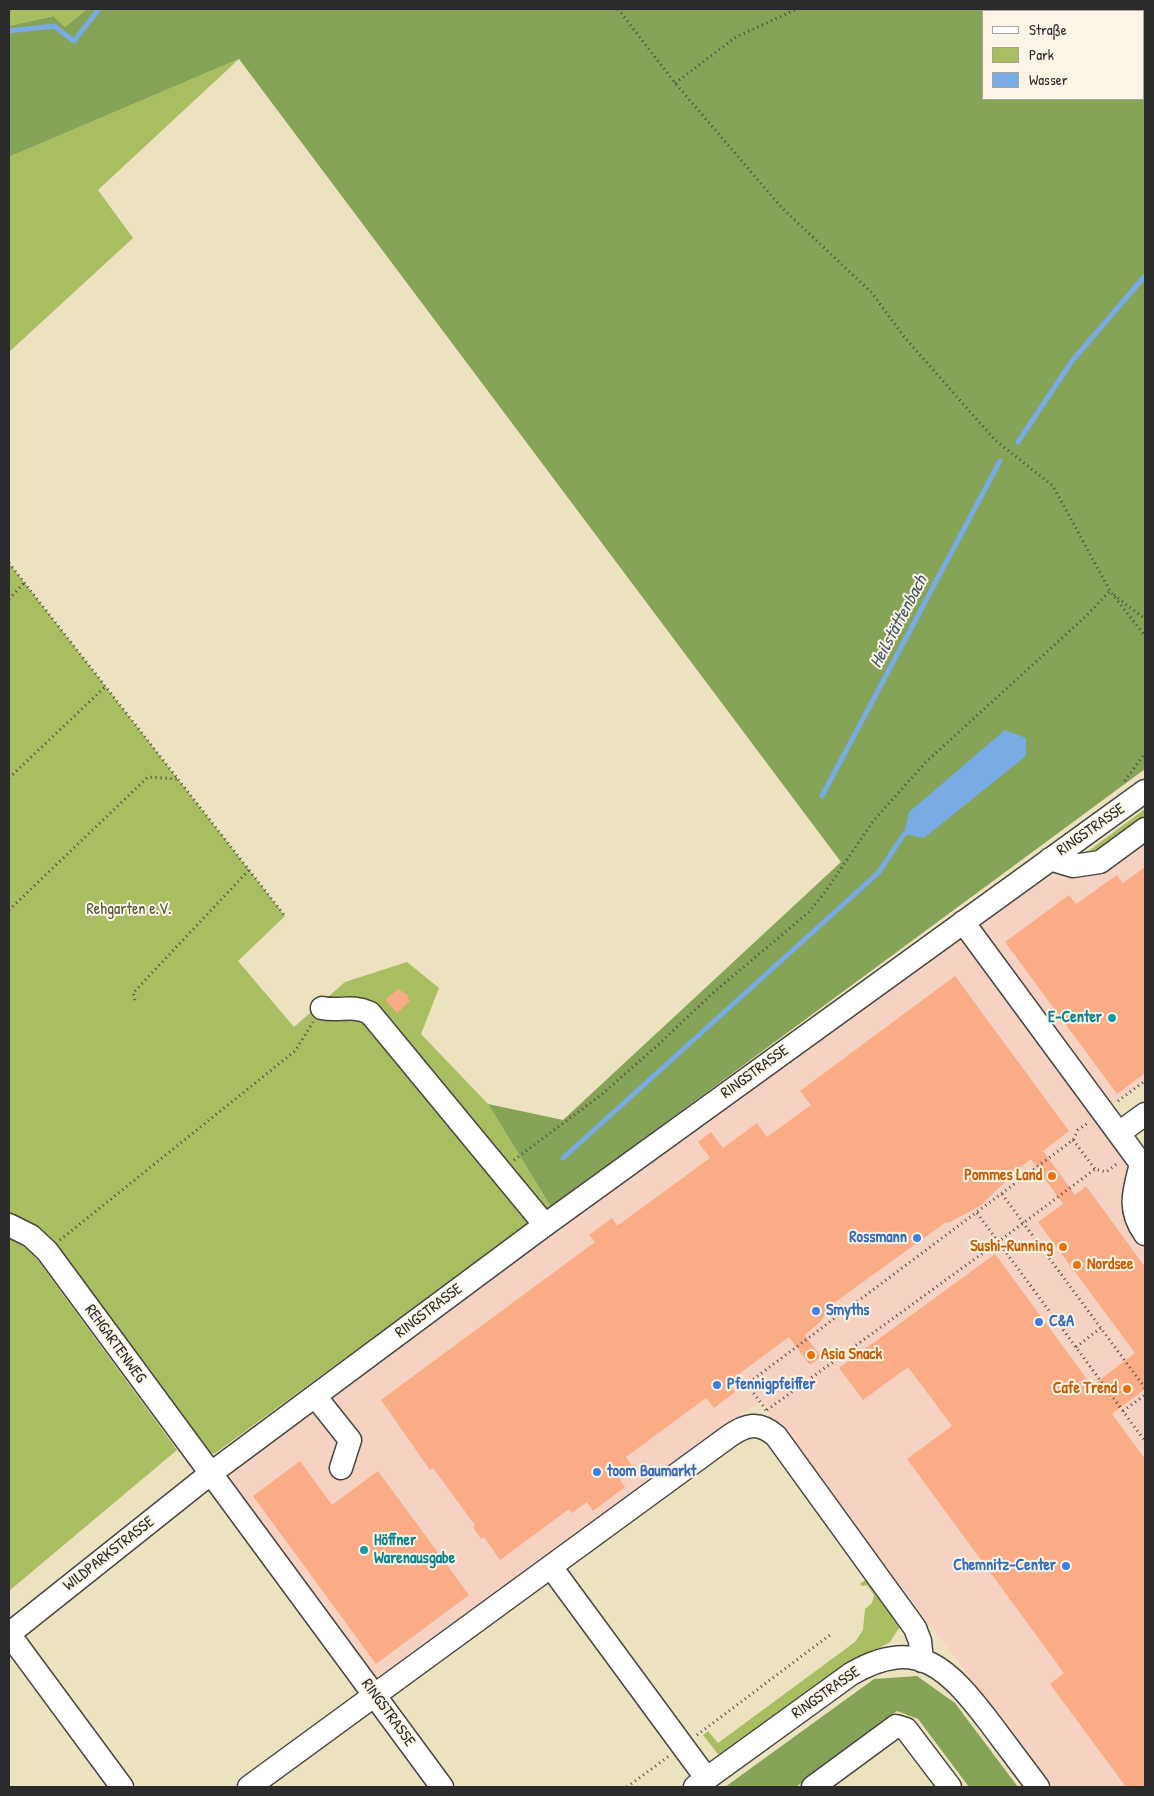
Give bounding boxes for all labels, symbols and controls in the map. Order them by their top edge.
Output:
legend [982,10,1144,100]
text: Straße [1029,19,1067,40]
text: Park [1029,44,1054,65]
text: Wasser [1029,69,1067,90]
water label: Heilstättenbach [866,572,932,672]
street label: RINGSTRASSE [1053,800,1129,860]
park label: Rehgarten e.V. [87,900,171,920]
place label: E-Center [1048,1008,1102,1028]
marker: E-Center [1106,1012,1118,1024]
street label: RINGSTRASSE [717,1041,793,1103]
place label: Pommes Land [964,1166,1042,1186]
marker: Pommes Land [1046,1170,1058,1182]
place label: Rossmann [849,1228,907,1248]
marker: Rossmann [911,1232,923,1244]
place label: Sushi-Running [970,1237,1053,1257]
marker: Sushi-Running [1057,1241,1069,1253]
place label: Nordsee [1087,1255,1133,1275]
marker: Nordsee [1071,1259,1083,1271]
street label: RINGSTRASSE [392,1280,466,1342]
street label: REHGARTENWEG [80,1301,150,1387]
place label: Smyths [826,1301,869,1321]
marker: Smyths [810,1305,822,1317]
place label: C&A [1049,1312,1074,1332]
marker: C&A [1033,1316,1045,1328]
place label: Asia Snack [821,1345,882,1365]
marker: Asia Snack [805,1349,817,1361]
place label: Pfennigpfeiffer [727,1375,815,1395]
marker: Pfennigpfeiffer [711,1379,723,1391]
place label: Cafe Trend [1053,1379,1117,1399]
marker: Cafe Trend [1121,1383,1133,1395]
place label: toom Baumarkt [607,1462,696,1482]
marker: toom Baumarkt [591,1466,603,1478]
street label: WILDPARKSTRASSE [60,1513,158,1595]
place label: Höffner Warenausgabe [374,1531,455,1569]
marker: Höffner Warenausgabe [358,1544,370,1556]
place label: Chemnitz-Center [953,1556,1056,1576]
marker: Chemnitz-Center [1060,1560,1072,1572]
street label: RINGSTRASSE [788,1663,864,1723]
street label: RINGSTRASSE [357,1675,419,1751]

